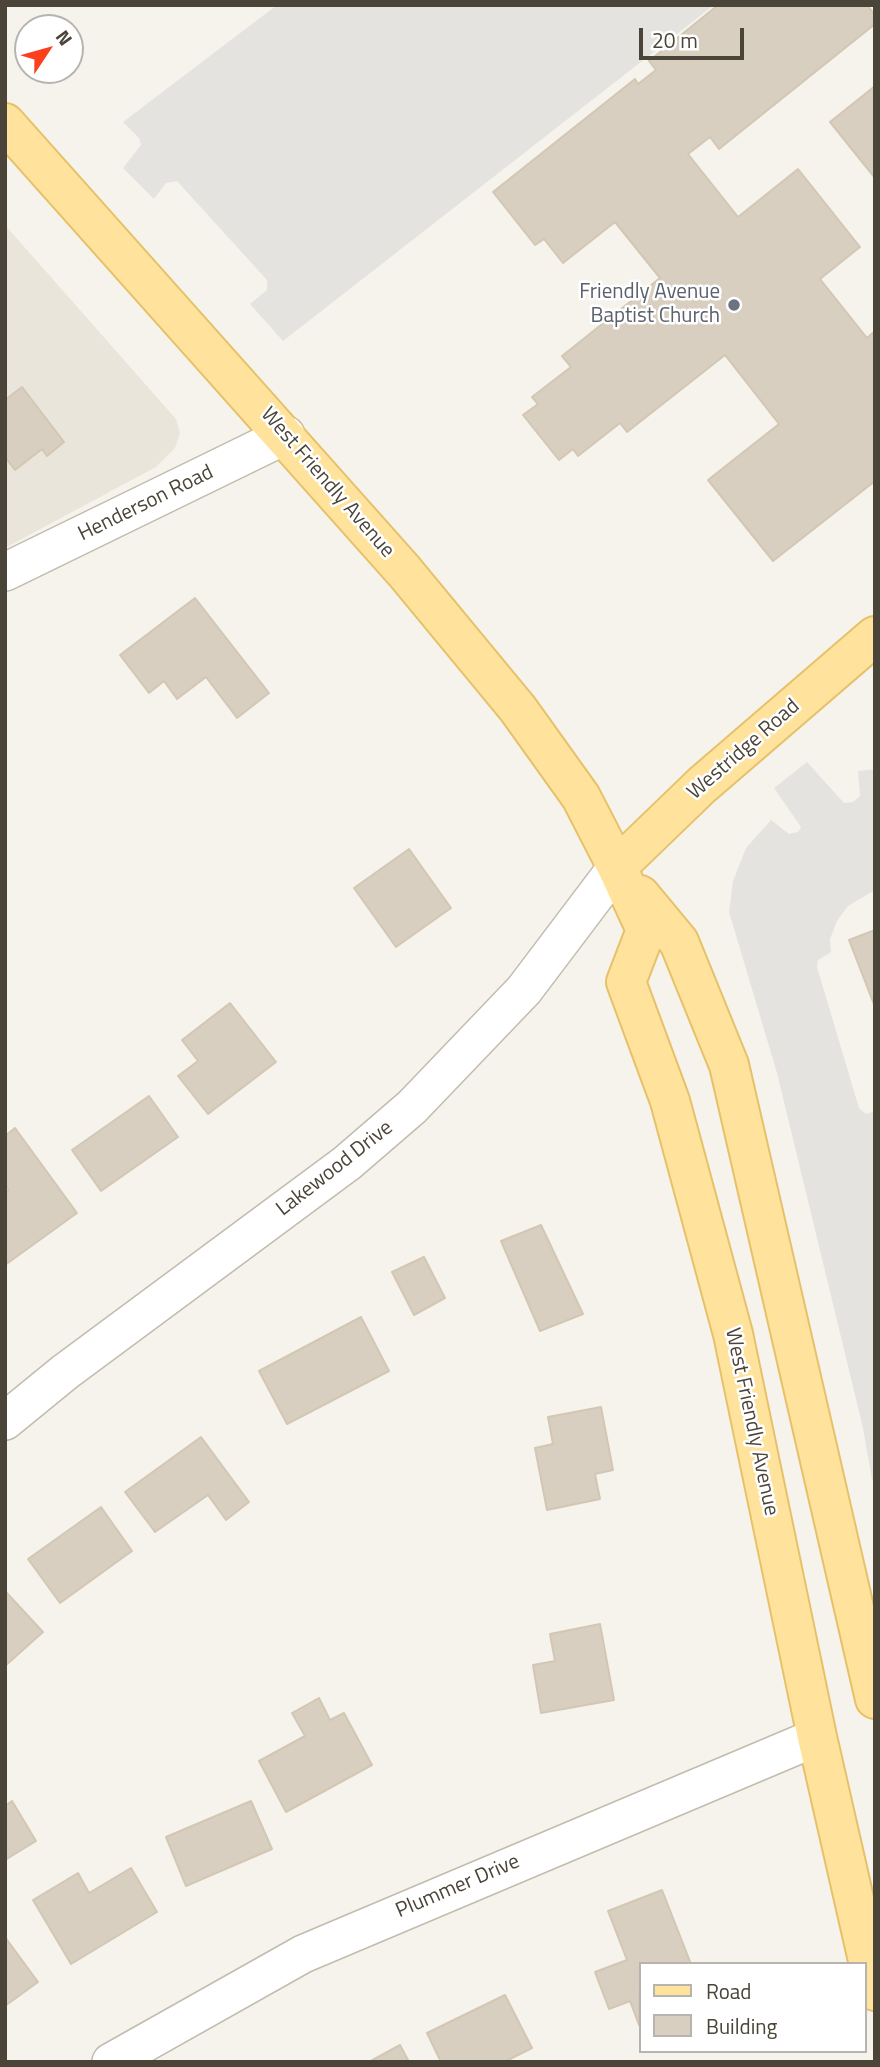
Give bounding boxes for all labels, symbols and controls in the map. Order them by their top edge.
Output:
north arrow [14,14,84,84]
scale bar [642,14,747,58]
text: N [49,24,80,51]
text: 20 m [652,24,698,56]
place label: Friendly Avenue Baptist Church [579,280,720,330]
marker: Friendly Avenue Baptist Church [726,297,742,313]
street label: West Friendly Avenue [255,403,399,563]
street label: Henderson Road [74,460,218,548]
street label: Westridge Road [683,694,805,806]
street label: Lakewood Drive [272,1116,398,1222]
street label: West Friendly Avenue [719,1326,783,1518]
street label: Plummer Drive [392,1850,524,1924]
legend [638,1962,866,2053]
text: Road [706,1975,751,2007]
text: Building [706,2010,777,2042]

